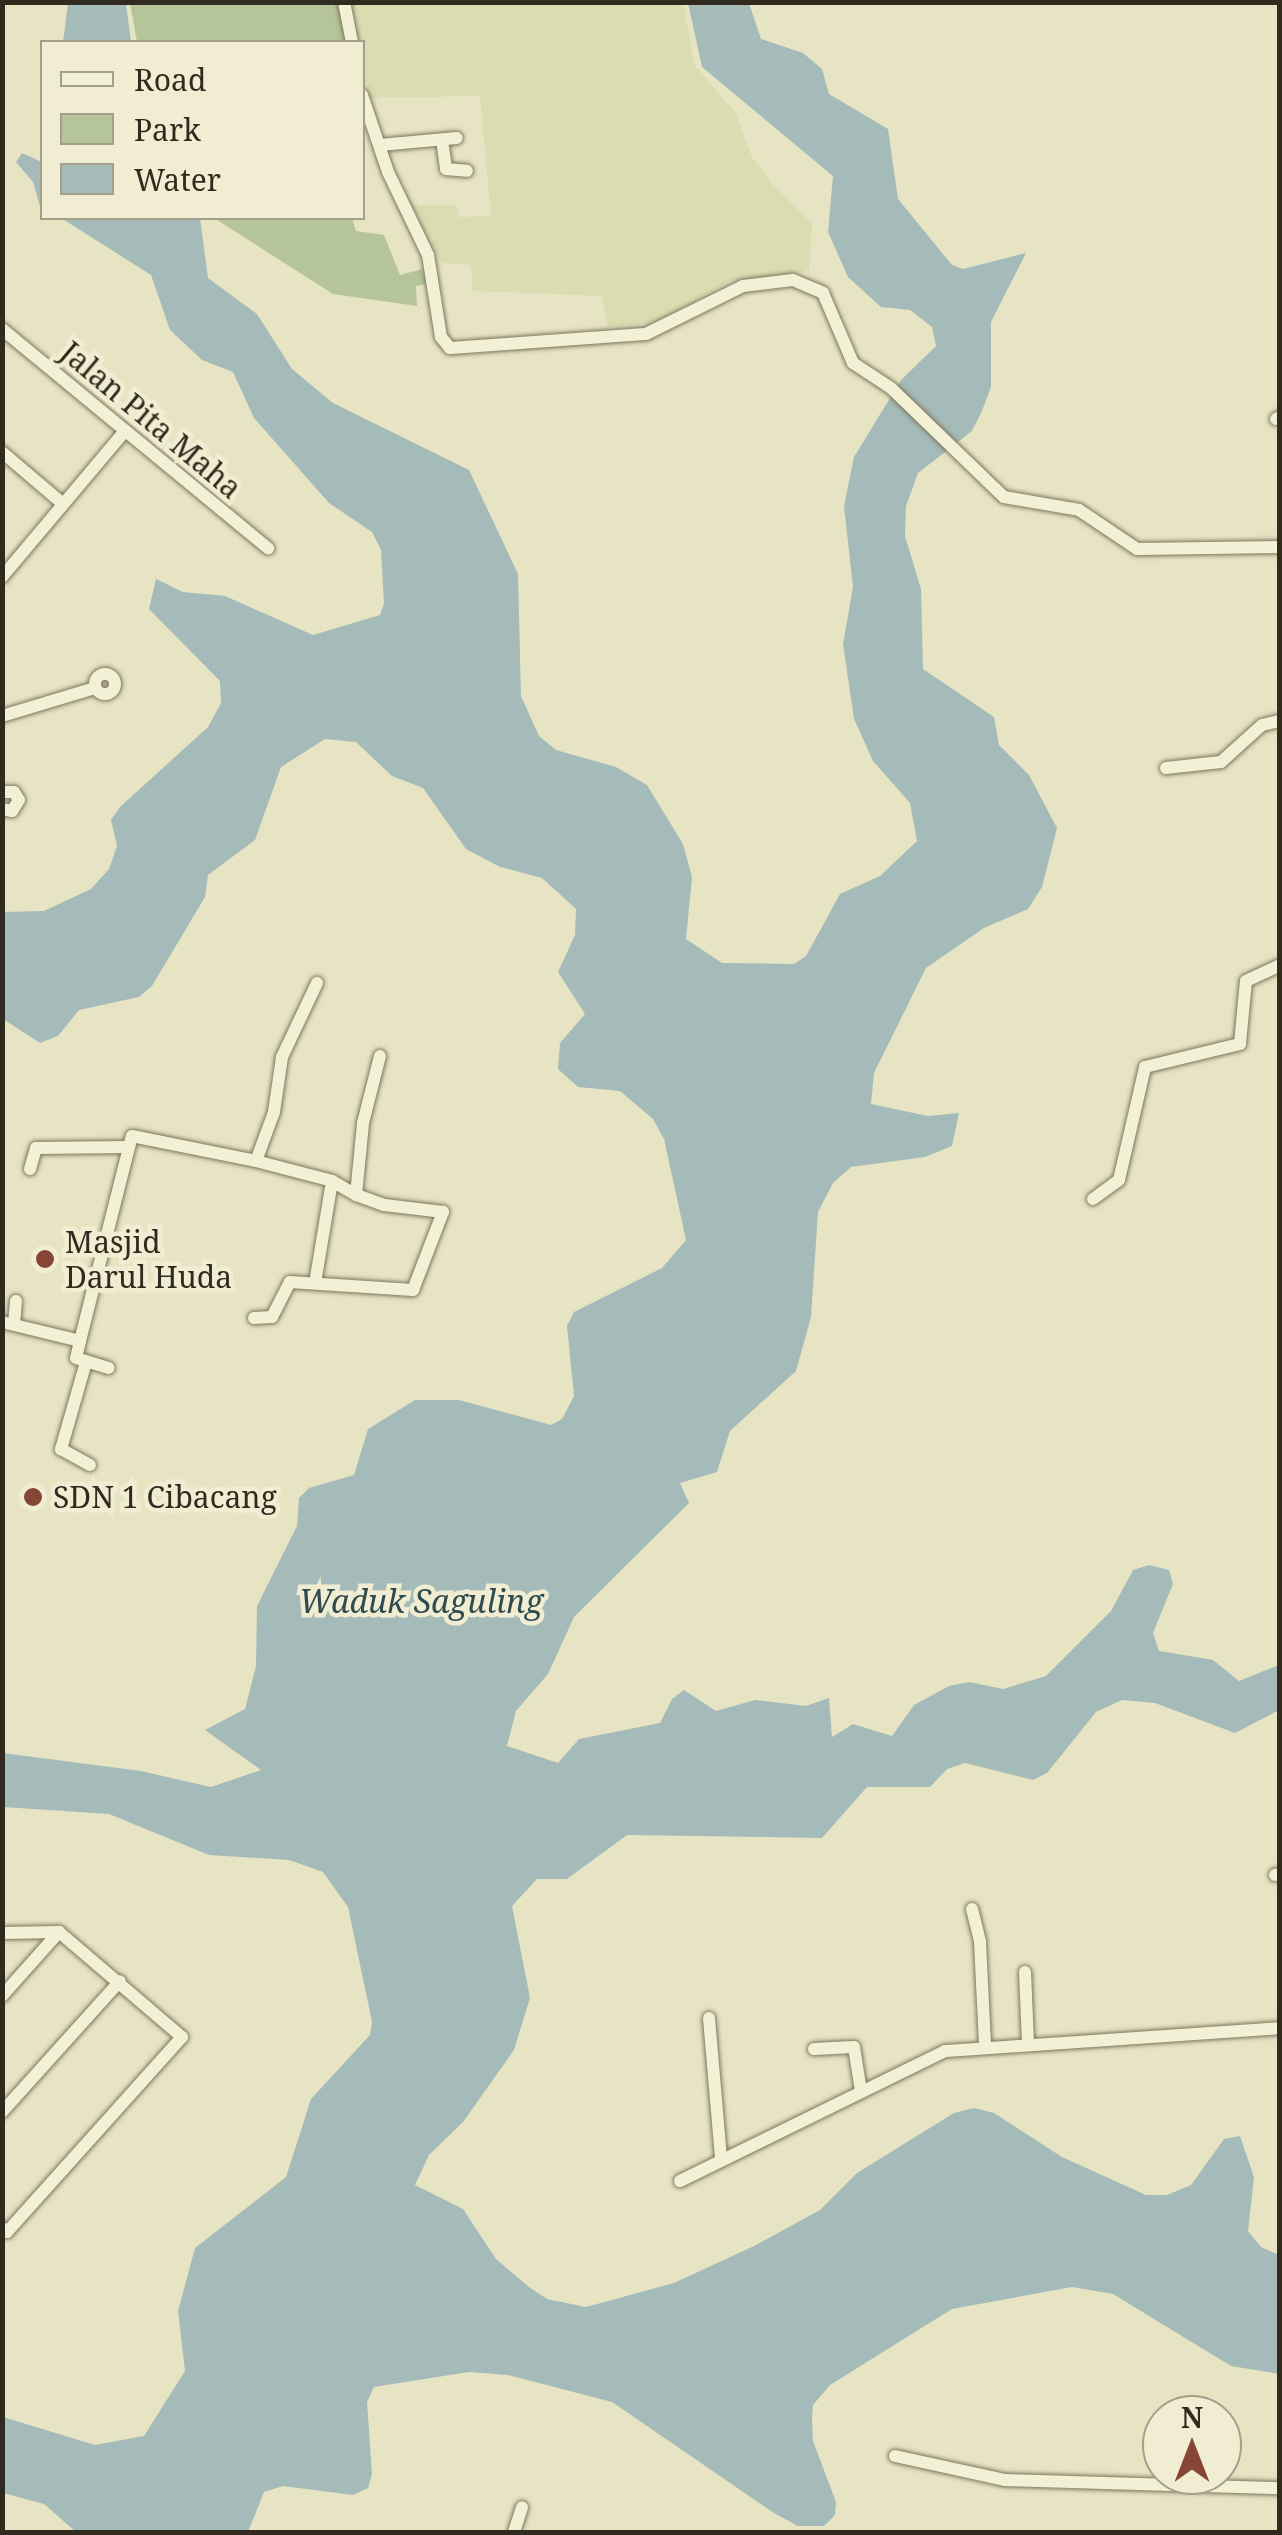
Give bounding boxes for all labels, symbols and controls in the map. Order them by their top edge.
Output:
legend [40,40,365,220]
text: Road [134,59,206,100]
text: Park [134,109,201,150]
text: Water [134,159,221,200]
street label: Jalan Pita Maha [53,334,249,506]
place label: Masjid Darul Huda [65,1224,232,1294]
marker: Masjid Darul Huda [34,1248,56,1270]
place label: SDN 1 Cibacang [53,1479,277,1515]
marker: SDN 1 Cibacang [22,1486,44,1508]
water label: Waduk Saguling [299,1582,543,1620]
north arrow [1142,2395,1242,2495]
text: N [1181,2398,1203,2436]

